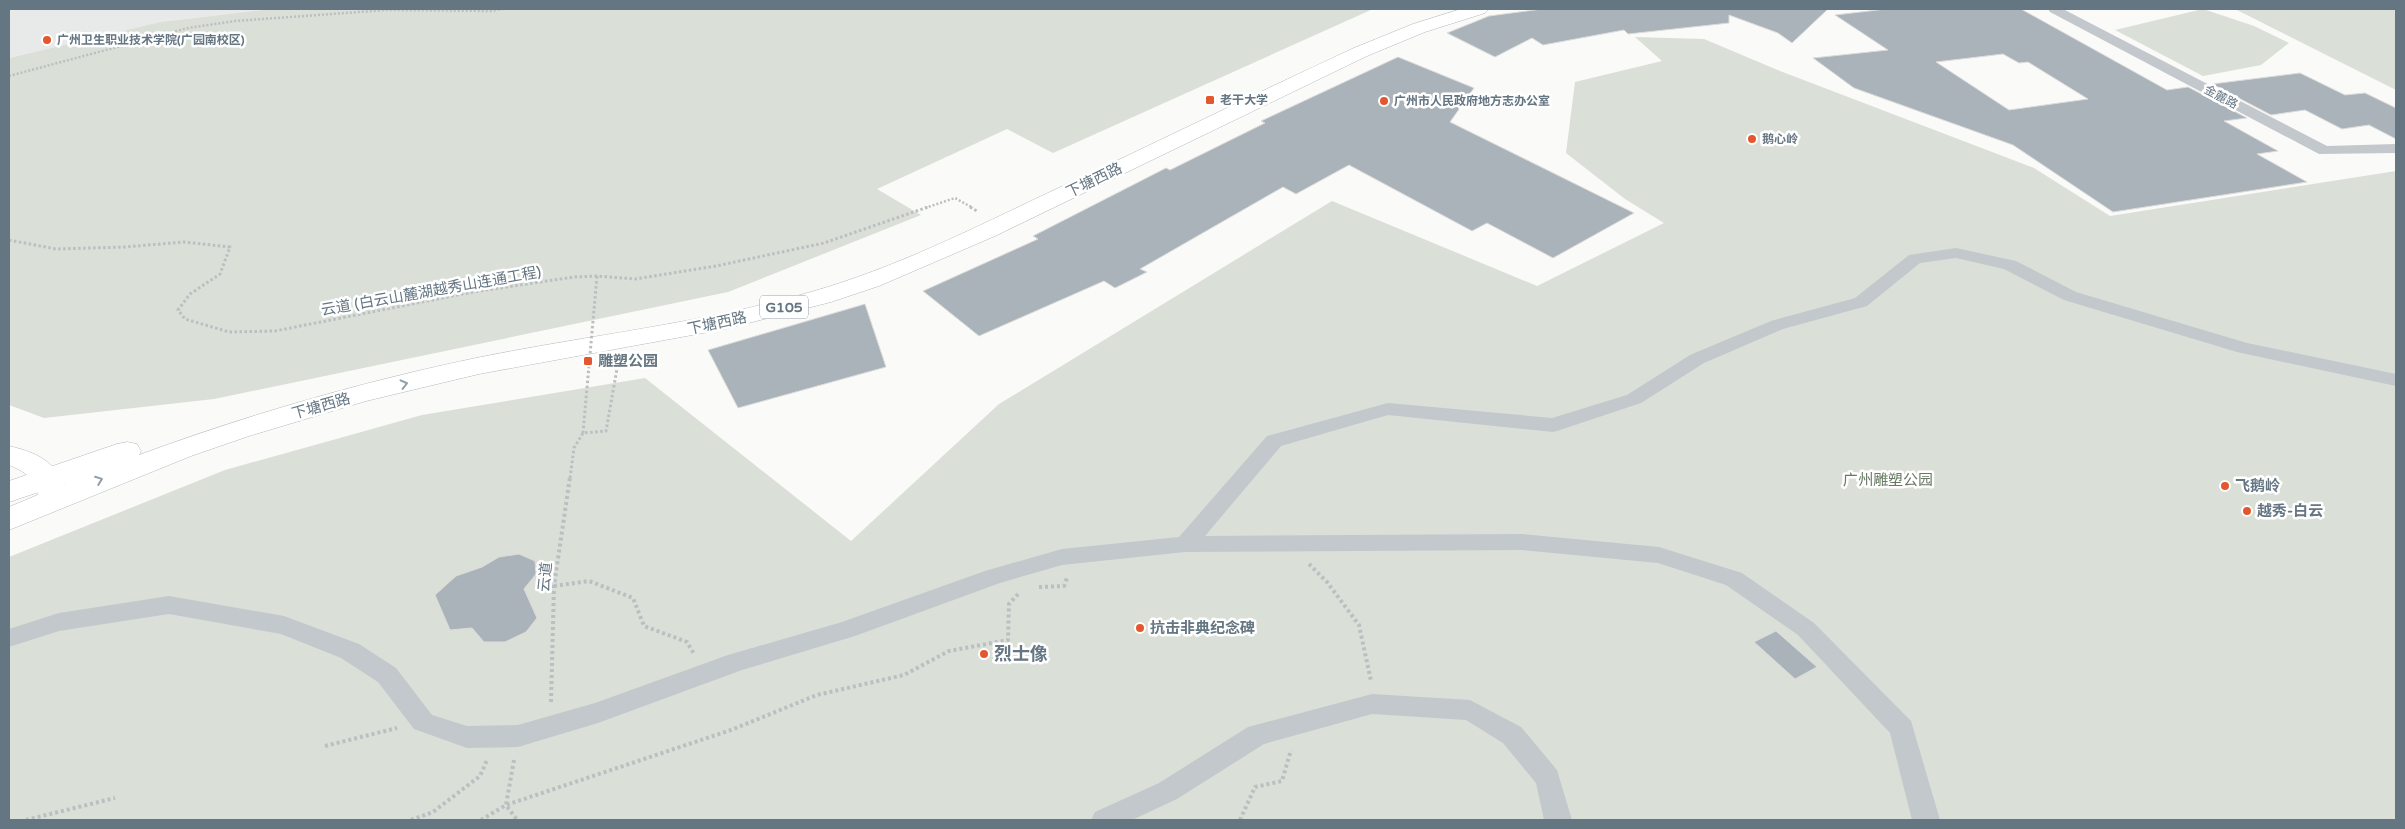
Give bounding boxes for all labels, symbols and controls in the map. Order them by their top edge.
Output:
place label: 广州卫生职业技术学院(广园南校区) [57,33,245,47]
marker: 广州卫生职业技术学院(广园南校区) [41,34,53,46]
street label: 金麓路 [2202,82,2240,112]
place label: 老干大学 [1220,93,1268,107]
marker: 老干大学 [1204,94,1216,106]
place label: 广州市人民政府地方志办公室 [1394,94,1550,108]
marker: 广州市人民政府地方志办公室 [1378,95,1390,107]
place label: 鹅心岭 [1762,132,1798,146]
marker: 鹅心岭 [1746,133,1758,145]
street label: 下塘西路 [1063,159,1125,201]
street label: 云道 (白云山麓湖越秀山连通工程) [320,263,542,319]
road number: G105 [760,296,808,318]
street label: 下塘西路 [686,308,748,338]
place label: 雕塑公园 [598,352,658,370]
marker: 雕塑公园 [582,355,594,367]
one-way arrow [399,379,408,390]
street label: 下塘西路 [290,389,352,423]
park label: 广州雕塑公园 [1843,471,1933,489]
one-way arrow [94,476,103,487]
place label: 飞鹅岭 [2235,477,2280,495]
marker: 飞鹅岭 [2219,480,2231,492]
place label: 越秀-白云 [2257,502,2323,520]
marker: 越秀-白云 [2241,505,2253,517]
street label: 云道 [534,561,556,593]
place label: 抗击非典纪念碑 [1150,619,1255,637]
marker: 抗击非典纪念碑 [1134,622,1146,634]
place label: 烈士像 [994,643,1048,665]
marker: 烈士像 [978,648,990,660]

